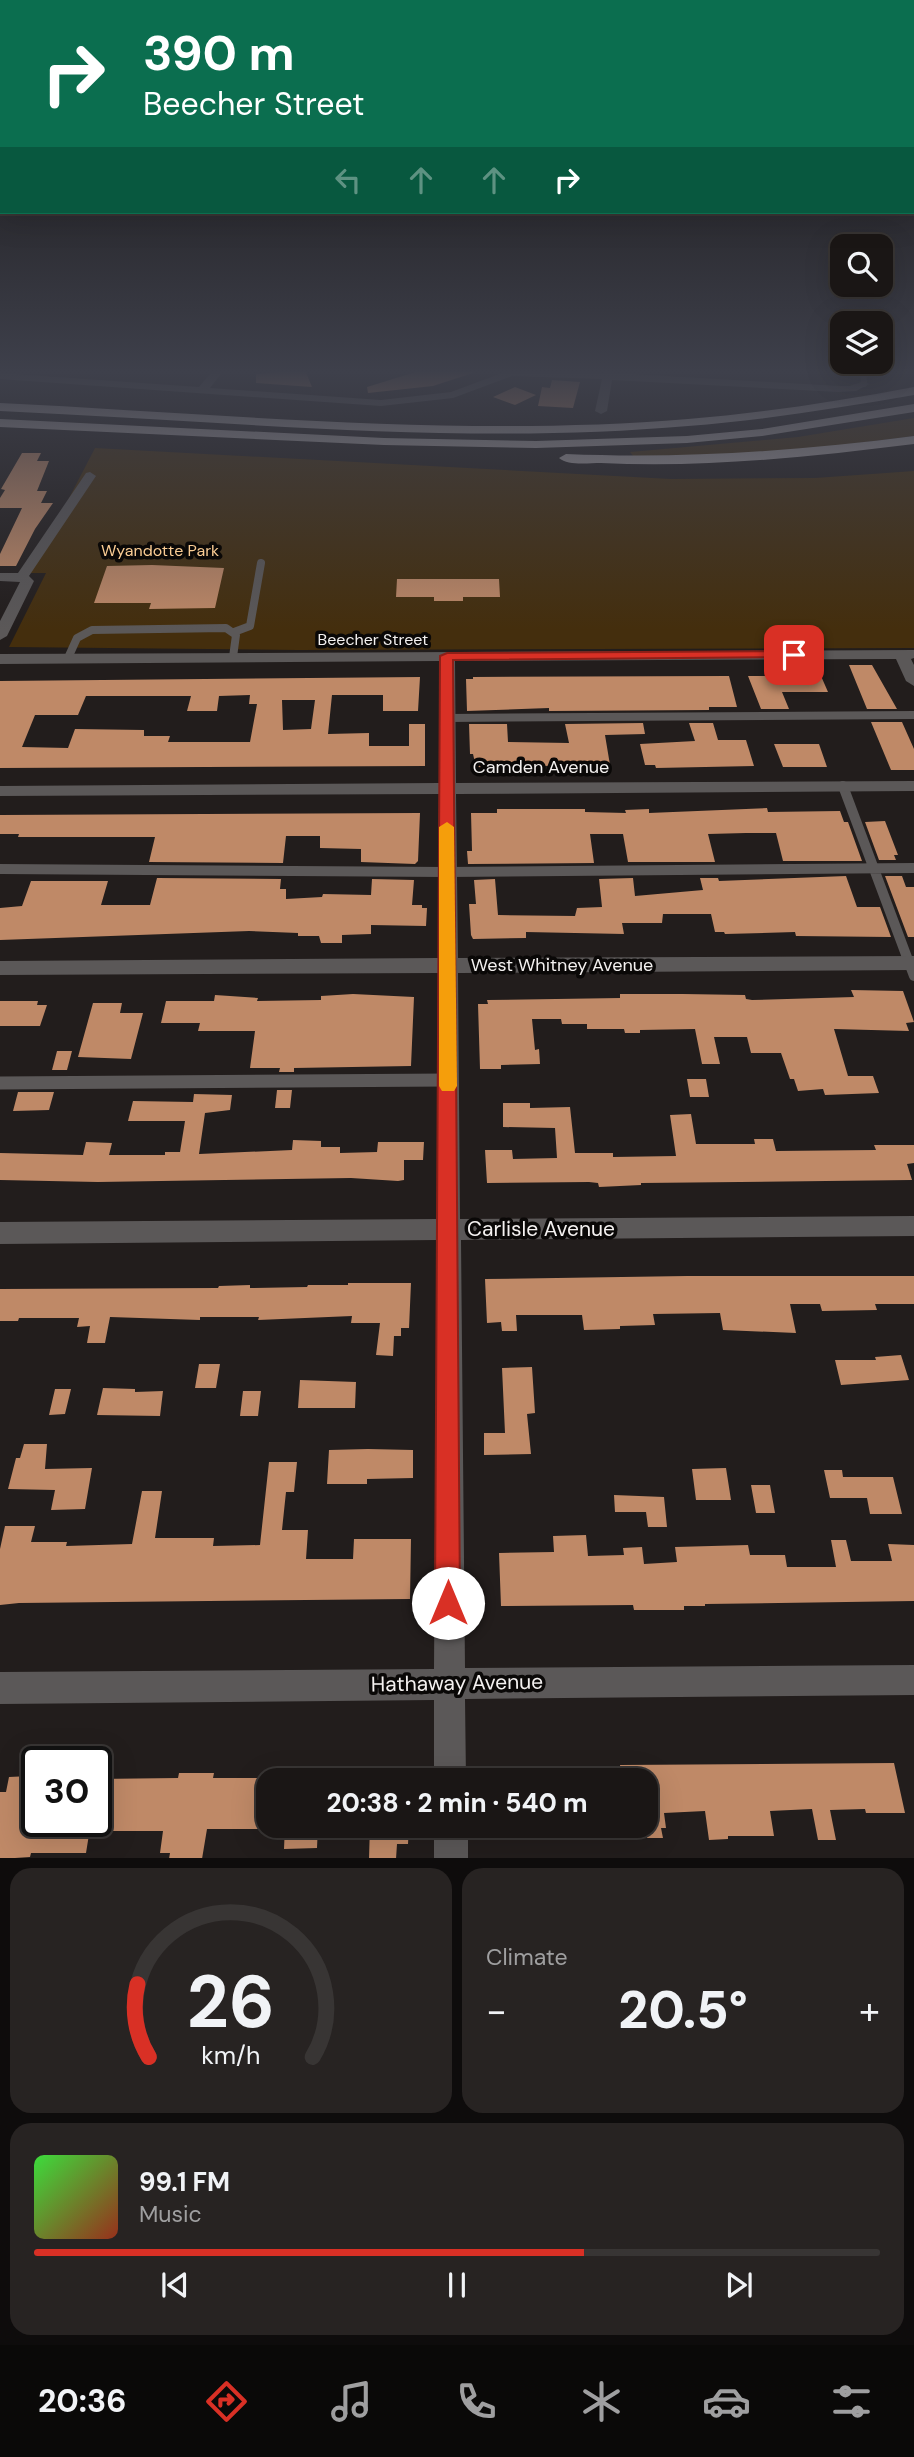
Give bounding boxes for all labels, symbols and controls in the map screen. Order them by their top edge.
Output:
text: 390 m [143,21,295,85]
icon: right [28,28,119,119]
text: Beecher Street [143,83,365,125]
icon: left [329,161,367,199]
icon: ahead [402,161,440,199]
icon: ahead [475,161,513,199]
icon: right [548,161,586,199]
map controls [830,234,893,374]
button: search [830,234,893,297]
button: layers [830,311,893,374]
park label: Wyandotte Park [101,540,219,561]
pin [764,625,824,685]
street label: Beecher Street [318,629,428,650]
icon: arrive [775,636,813,674]
street label: Camden Avenue [473,755,609,779]
street label: West Whitney Avenue [471,953,653,977]
street label: Carlisle Avenue [467,1215,615,1243]
position arrow [411,1566,485,1640]
street label: Hathaway Avenue [371,1667,543,1699]
speed limit sign: 30 [21,1746,112,1837]
text: 20:38 · 2 min · 540 m [326,1786,588,1820]
text: Climate [486,1942,568,1972]
text: 26 [187,1955,275,2050]
text: 20.5° [618,1976,748,2044]
text: − [486,1986,507,2036]
text: + [859,1986,880,2036]
text: km/h [201,2038,261,2071]
text: 99.1 FM [139,2165,230,2199]
text: Music [139,2199,202,2229]
icon: previous [156,2266,194,2304]
icon: pause [438,2266,476,2304]
icon: next [720,2266,758,2304]
icon: directions [202,2377,251,2426]
icon: music [327,2377,376,2426]
icon: phone [452,2377,501,2426]
icon: climate [577,2377,626,2426]
icon: car [702,2377,751,2426]
icon: filters [827,2377,876,2426]
text: 20:36 [38,2380,127,2422]

